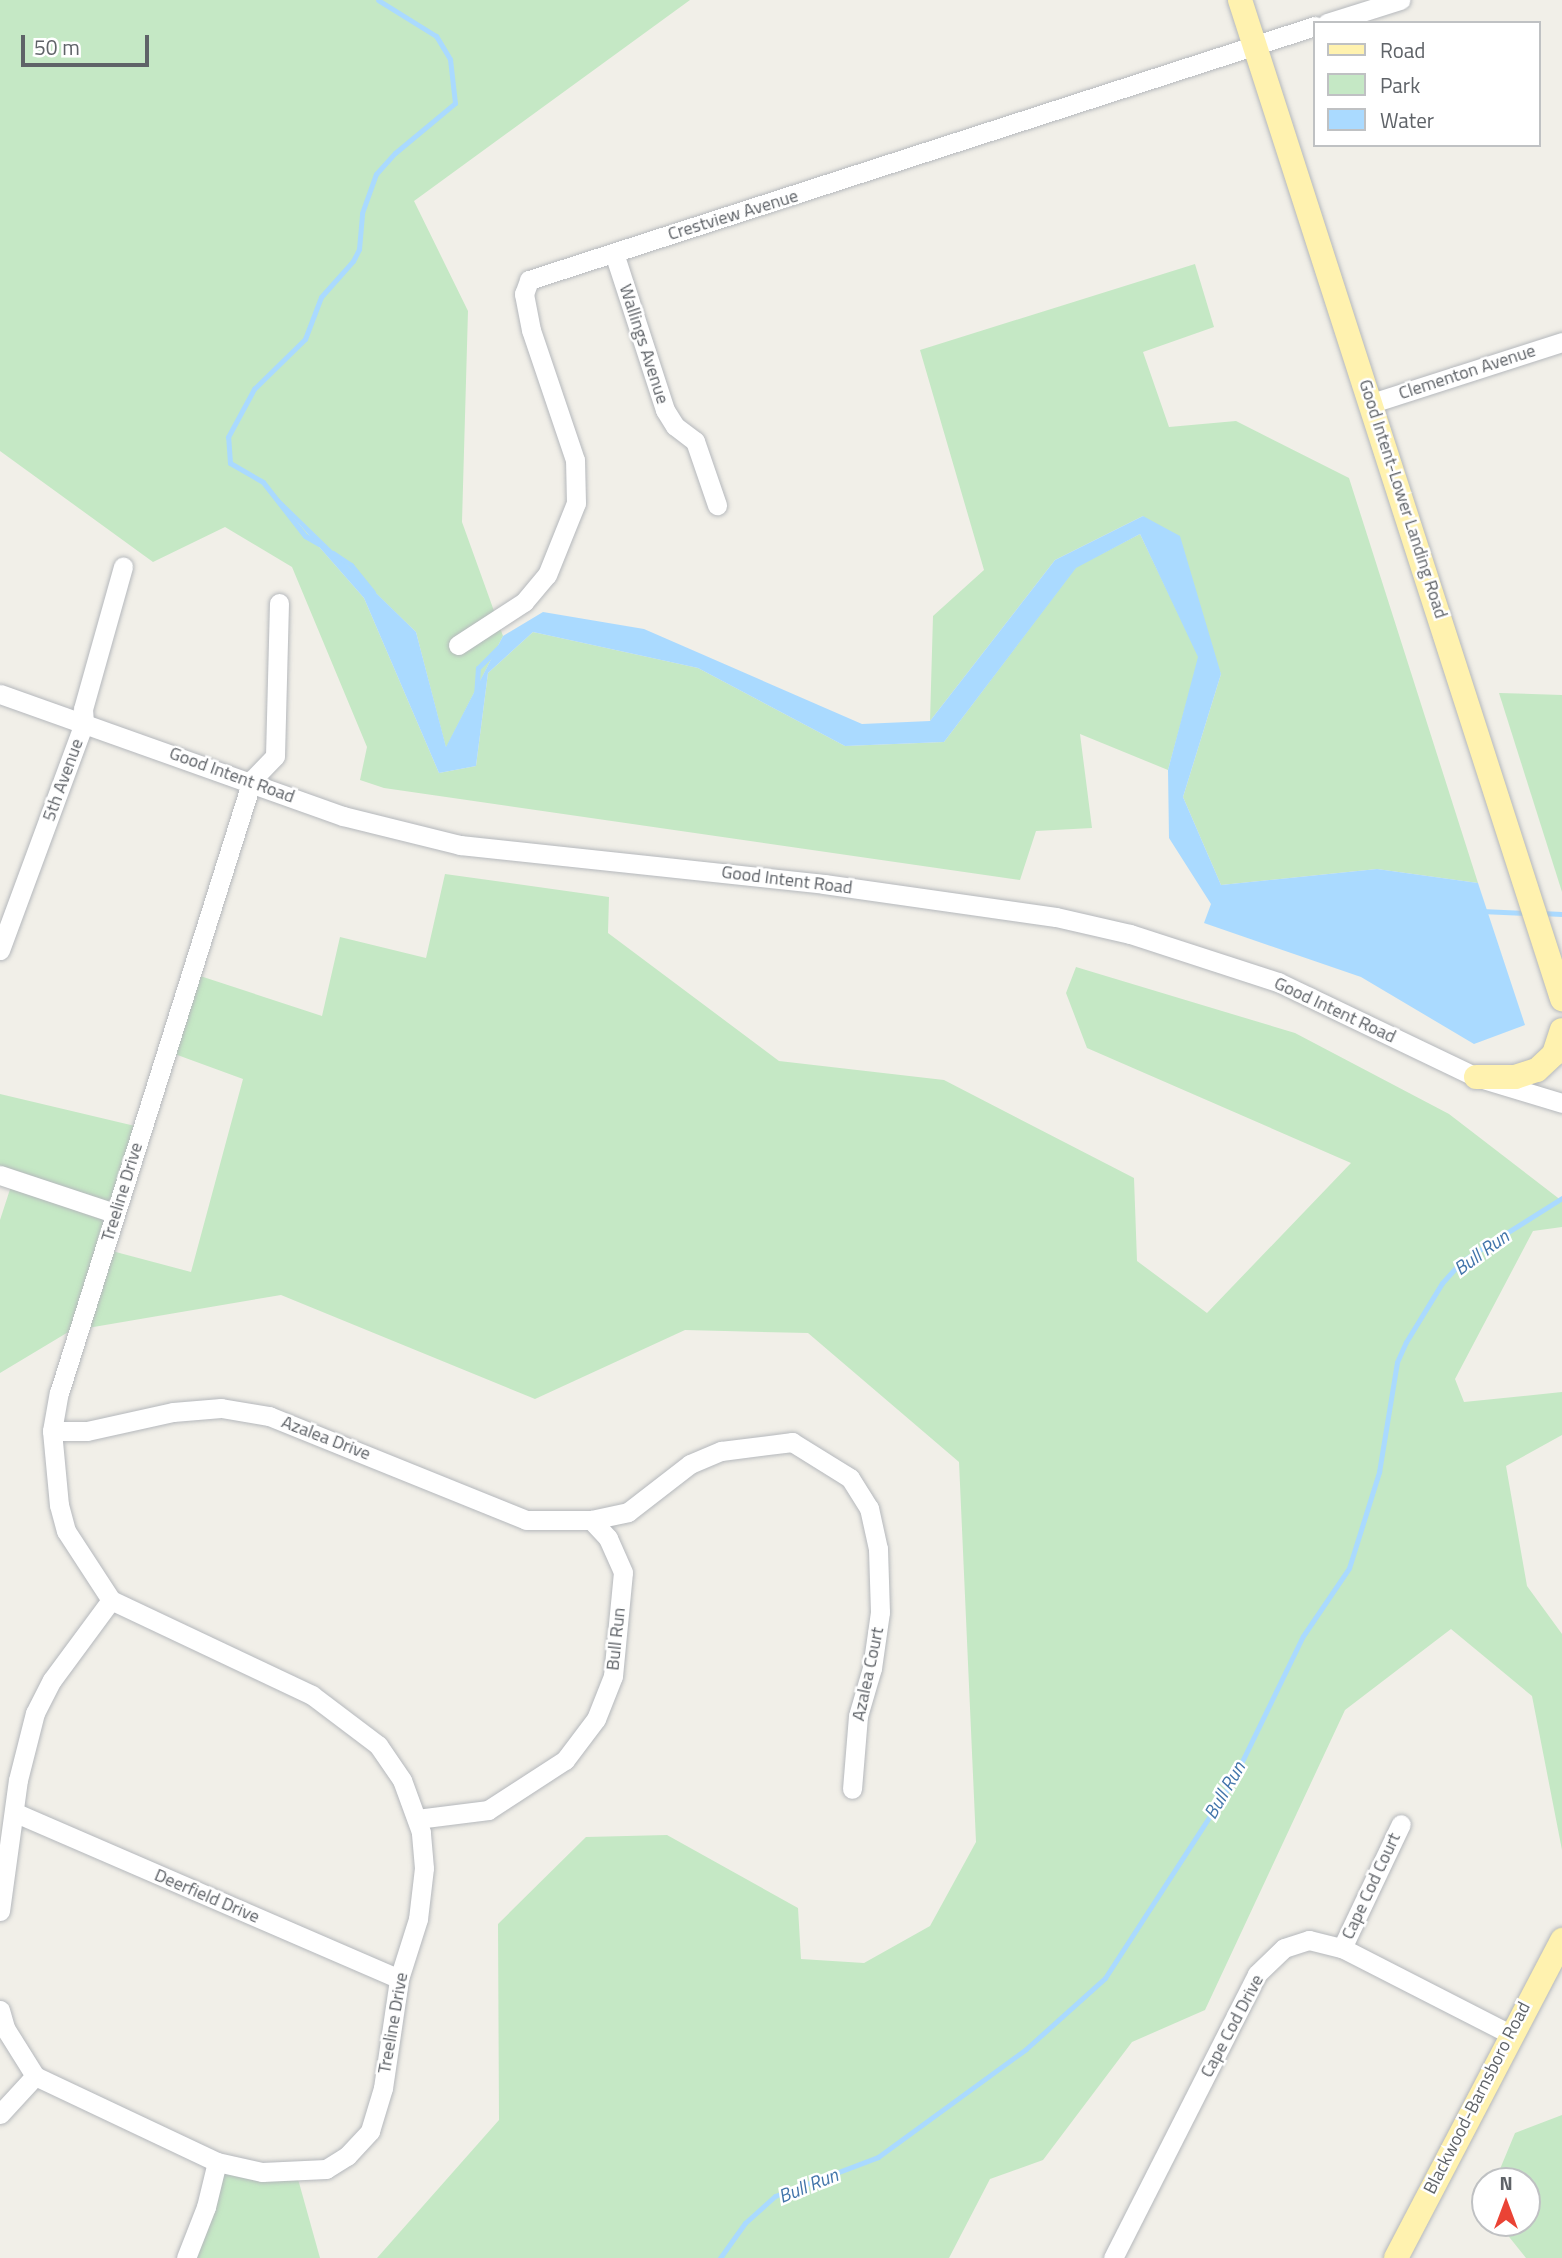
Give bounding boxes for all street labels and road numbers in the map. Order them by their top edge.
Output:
street label: Crestview Avenue [665,185,801,245]
street label: Wallings Avenue [614,281,674,407]
street label: Clementon Avenue [1396,340,1538,404]
street label: Good Intent-Lower Landing Road [1354,377,1452,621]
street label: 5th Avenue [38,736,88,824]
street label: Good Intent Road [166,742,298,808]
street label: Good Intent Road [720,861,854,899]
street label: Good Intent Road [1271,972,1399,1048]
street label: Treeline Drive [97,1140,147,1244]
street label: Azalea Drive [278,1411,374,1465]
street label: Bull Run [602,1606,630,1672]
street label: Azalea Court [848,1625,888,1723]
street label: Cape Cod Court [1337,1829,1405,1943]
street label: Deerfield Drive [151,1864,263,1928]
street label: Treeline Drive [373,1971,413,2075]
street label: Cape Cod Drive [1196,1971,1268,2081]
street label: Blackwood-Barnsboro Road [1419,1998,1535,2198]

